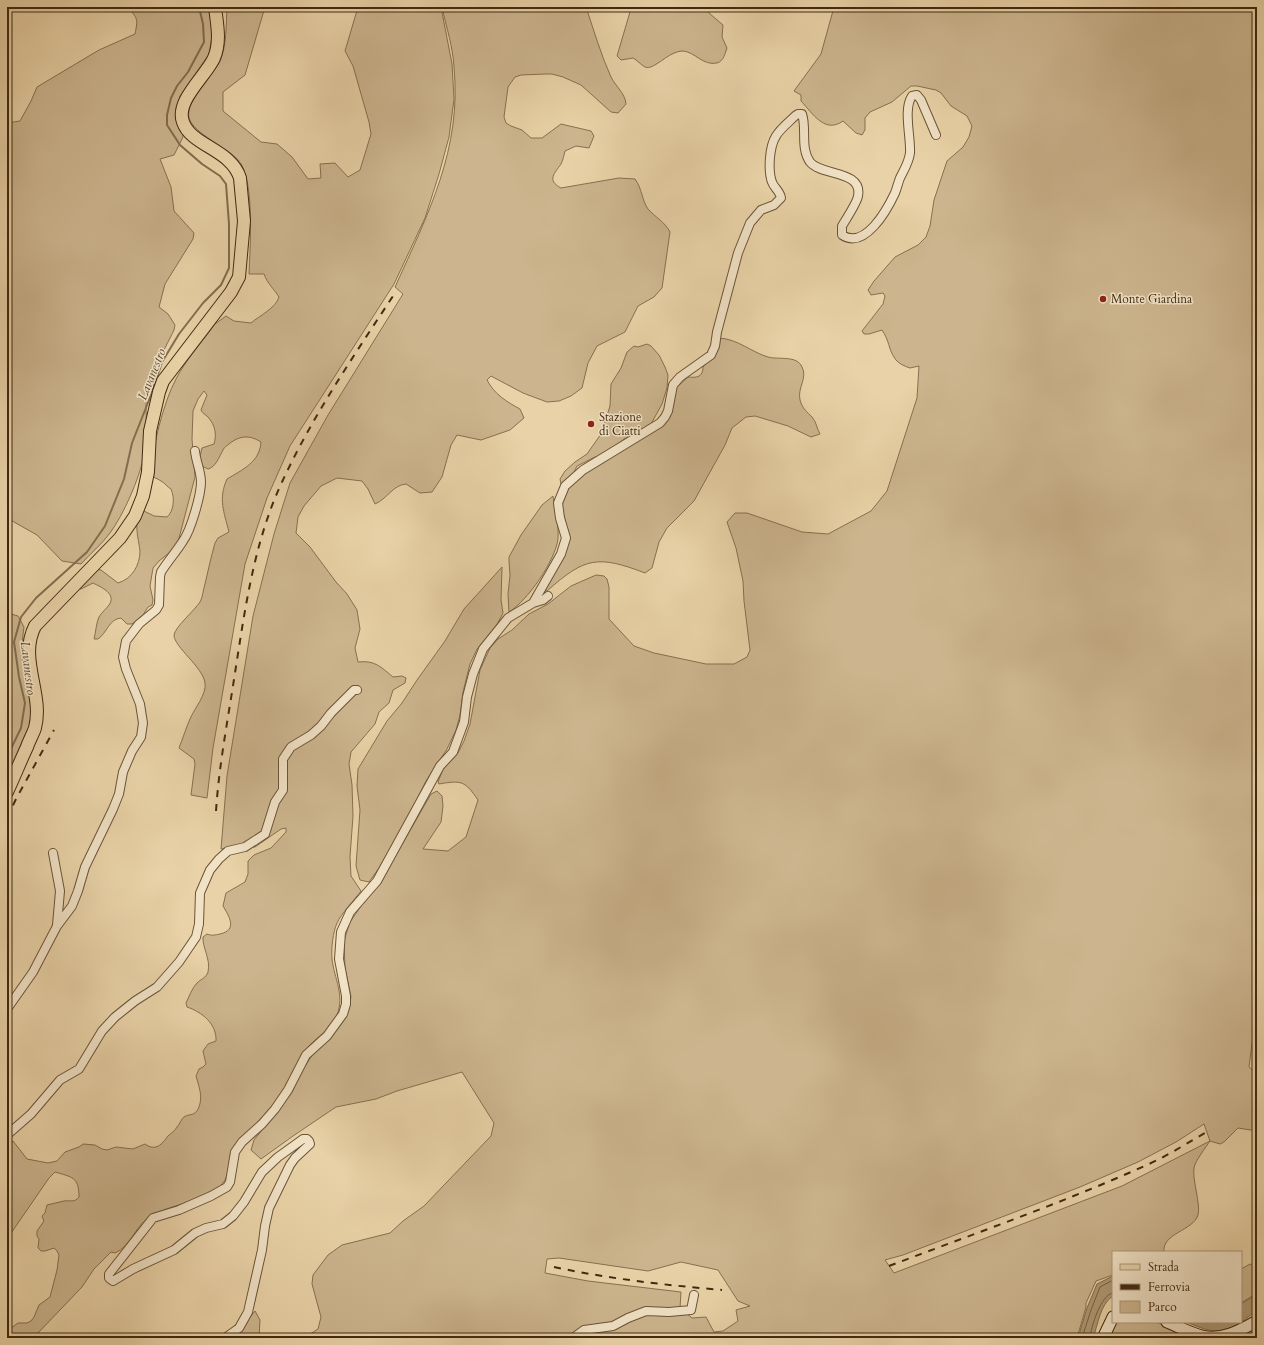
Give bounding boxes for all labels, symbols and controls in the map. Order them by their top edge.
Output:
place label: Monte Giardina [1111,291,1193,307]
marker: Monte Giardina [1098,294,1108,304]
water label: Lavanestro [133,346,170,403]
place label: Stazione di Ciatti [599,409,641,439]
marker: Stazione di Ciatti [586,419,596,429]
water label: Lavanestro [16,640,40,696]
legend [1112,1251,1242,1323]
text: Strada [1148,1259,1180,1275]
text: Ferrovia [1148,1279,1191,1295]
text: Parco [1148,1299,1177,1315]

